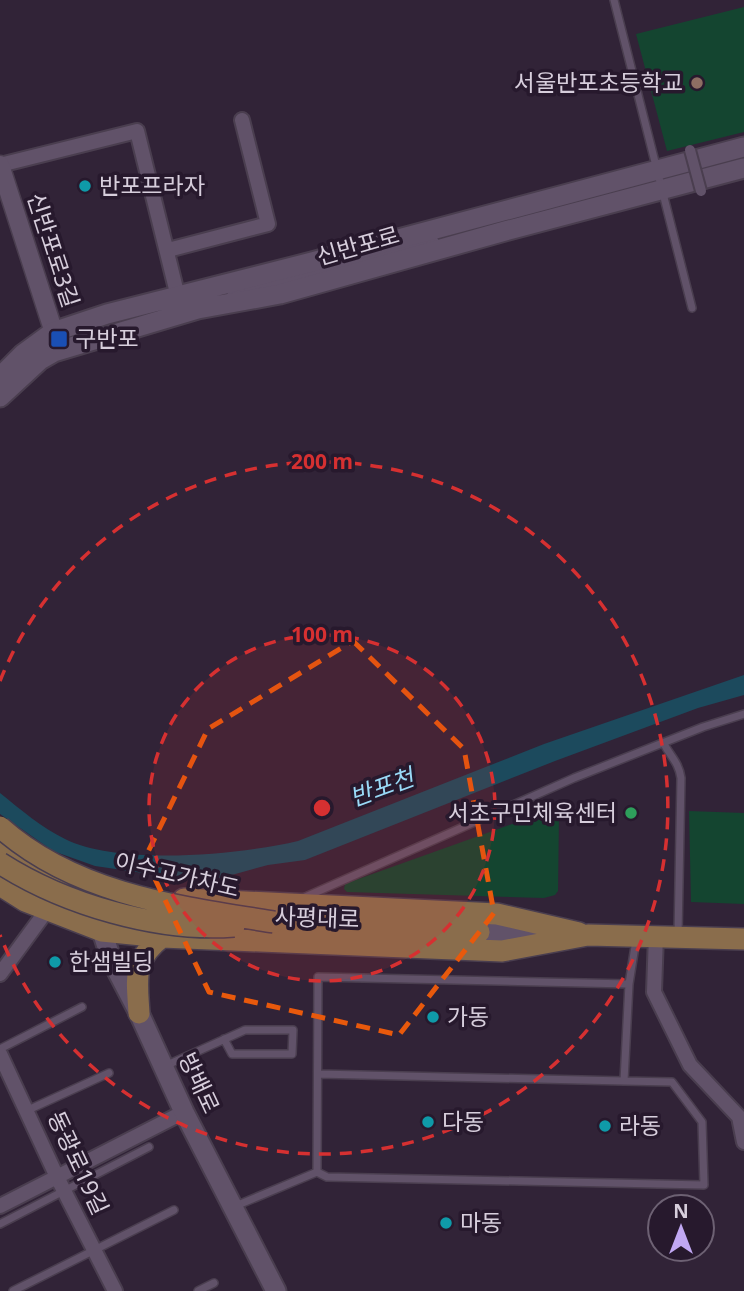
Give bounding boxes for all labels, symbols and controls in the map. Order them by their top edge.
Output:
place label: 서울반포초등학교 [514,66,683,98]
marker: 서울반포초등학교 [689,75,705,91]
place label: 반포프라자 [99,169,205,201]
marker: 반포프라자 [77,178,93,194]
street label: 신반포로3길 [20,188,88,311]
street label: 신반포로 [313,218,403,272]
place label: 구반포 [75,322,138,354]
marker: 구반포 [49,329,69,349]
text: 200 m [291,447,353,475]
text: 100 m [291,620,353,648]
water label: 반포천 [345,759,421,813]
centre of rings [310,796,334,820]
place label: 서초구민체육센터 [448,796,617,828]
marker: 서초구민체육센터 [623,805,639,821]
street label: 이수고가차도 [112,844,243,904]
street label: 사평대로 [274,900,360,934]
place label: 한샘빌딩 [69,945,154,977]
marker: 한샘빌딩 [47,954,63,970]
place label: 가동 [447,1000,489,1032]
marker: 가동 [425,1009,441,1025]
street label: 방배로 [172,1047,228,1118]
place label: 다동 [442,1105,484,1137]
street label: 동광로19길 [41,1106,117,1220]
place label: 라동 [619,1109,661,1141]
marker: 다동 [420,1114,436,1130]
marker: 라동 [597,1118,613,1134]
north arrow [646,1193,716,1263]
text: N [673,1198,689,1224]
place label: 마동 [460,1206,502,1238]
marker: 마동 [438,1215,454,1231]

